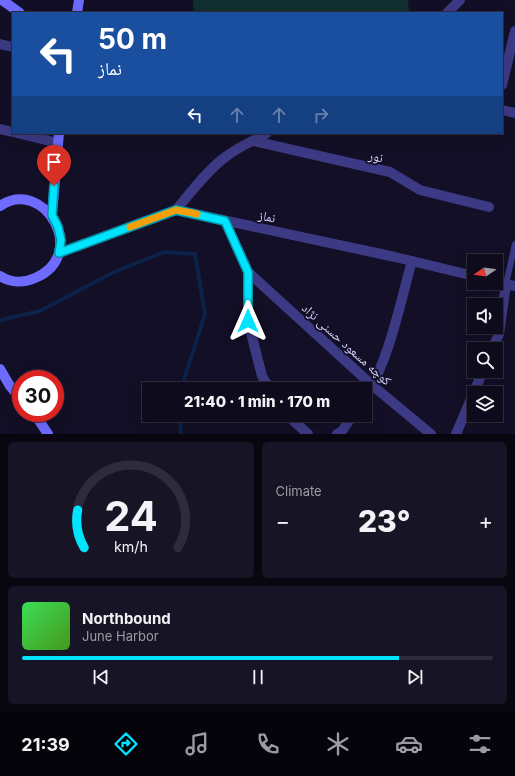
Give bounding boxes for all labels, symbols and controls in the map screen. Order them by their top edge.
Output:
text: 50 m [98,22,167,56]
icon: left [32,28,84,80]
text: نماز [98,58,122,79]
icon: left [184,104,206,126]
icon: ahead [226,104,248,126]
icon: ahead [268,104,290,126]
icon: right [310,104,332,126]
pin [37,145,71,186]
street label: نور [366,146,385,166]
icon: arrive [43,151,65,173]
street label: نماز [256,206,277,227]
north arrow [467,254,503,290]
map controls [467,254,503,422]
button: sound [467,298,503,334]
position arrow [227,300,269,342]
street label: کوچه مسعود حسنی نژاد [298,300,395,390]
button: search [467,342,503,378]
speed limit sign: 30 [12,370,64,422]
button: layers [467,386,503,422]
text: 21:40 · 1 min · 170 m [184,392,330,411]
text: Climate [276,483,322,499]
text: 24 [104,491,158,541]
text: 23° [358,503,411,539]
text: − [276,508,290,534]
text: + [478,508,493,534]
text: km/h [114,538,148,555]
text: Northbound [82,609,171,628]
text: June Harbor [82,628,159,644]
icon: previous [90,666,112,688]
icon: pause [247,666,269,688]
icon: next [404,666,426,688]
icon: directions [112,730,140,758]
icon: music [183,730,211,758]
icon: phone [254,730,282,758]
icon: climate [324,730,352,758]
icon: car [395,730,423,758]
icon: filters [466,730,494,758]
text: 21:39 [21,734,70,755]

